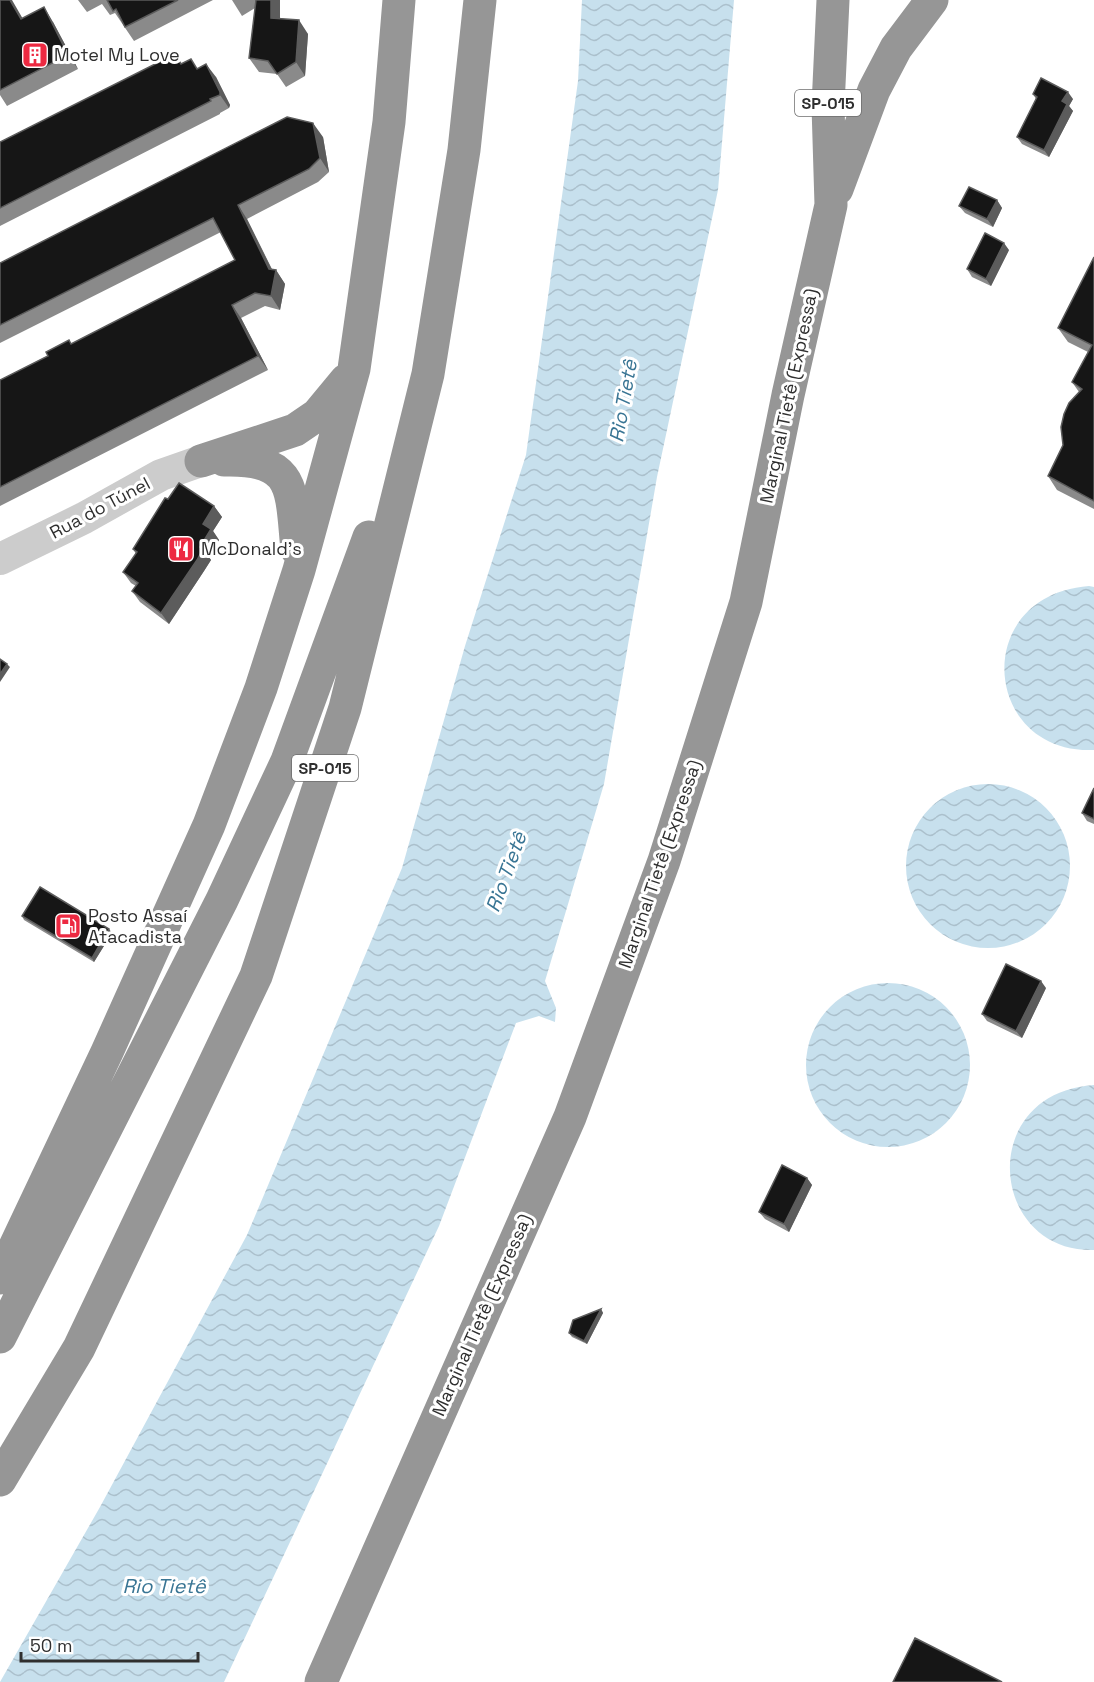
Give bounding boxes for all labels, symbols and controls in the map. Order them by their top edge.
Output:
building icon: Motel My Love [20,40,50,70]
place label: Motel My Love [54,43,180,66]
road number: SP-015 [795,90,861,116]
street label: Marginal Tietê (Expressa) [755,286,823,505]
water label: Rio Tietê [603,357,643,444]
street label: Rua do Túnel [46,471,154,544]
restaurant icon: McDonald's [166,534,196,564]
place label: McDonald's [201,537,302,560]
road number: SP-015 [292,755,358,781]
street label: Marginal Tietê (Expressa) [613,757,706,971]
water label: Rio Tietê [480,827,533,916]
place label: Posto Assaí Atacadista [88,904,188,948]
fuel station icon: Posto Assaí Atacadista [53,911,83,941]
street label: Marginal Tietê (Expressa) [427,1210,537,1419]
water label: Rio Tietê [122,1573,207,1599]
scale bar [21,1625,198,1663]
text: 50 m [30,1634,72,1657]

